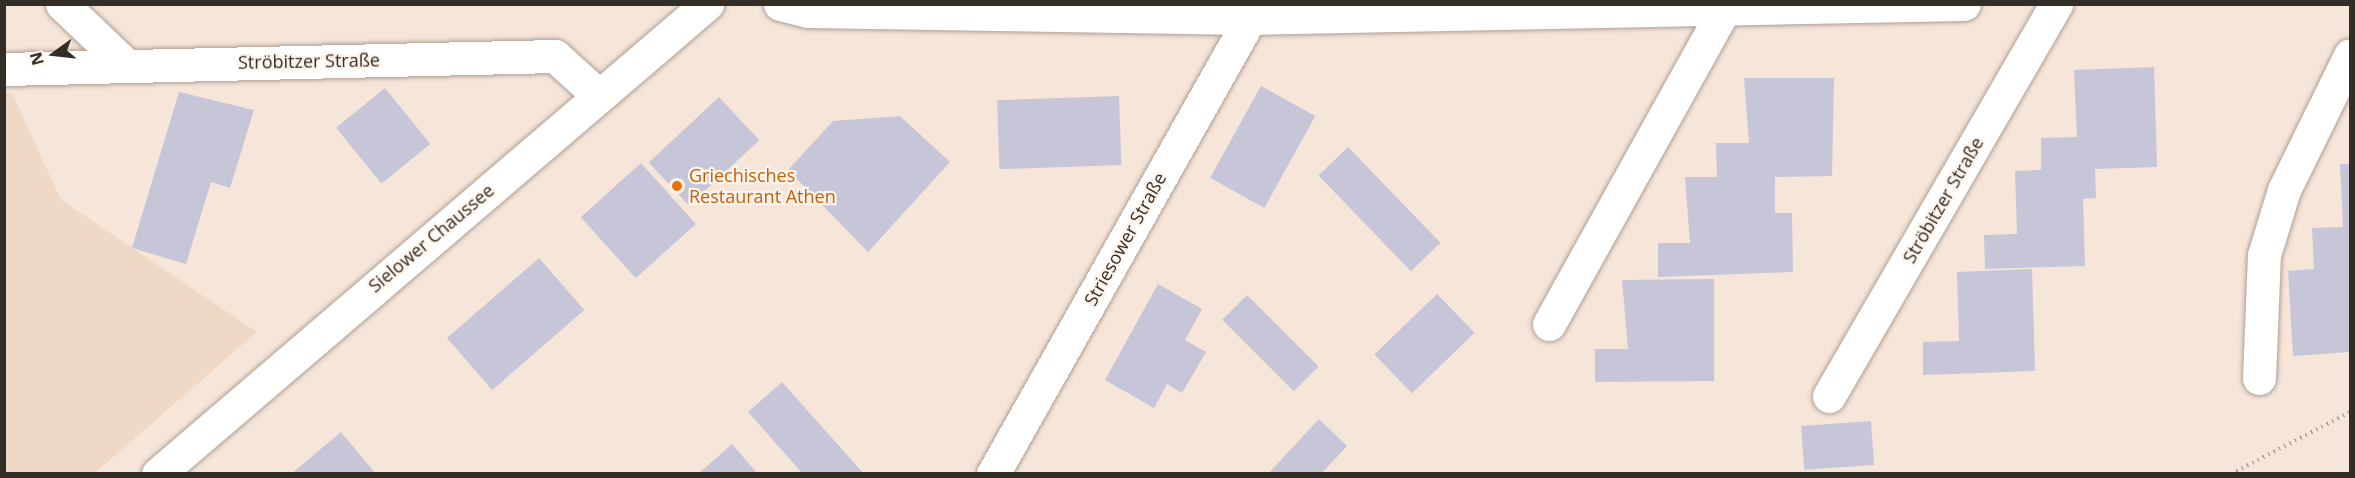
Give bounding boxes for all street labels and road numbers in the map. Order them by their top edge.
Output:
street label: Ströbitzer Straße [238,49,380,73]
street label: Ströbitzer Straße [1898,133,1988,267]
street label: Striesower Straße [1079,169,1171,309]
street label: Sielower Chaussee [364,179,498,297]

